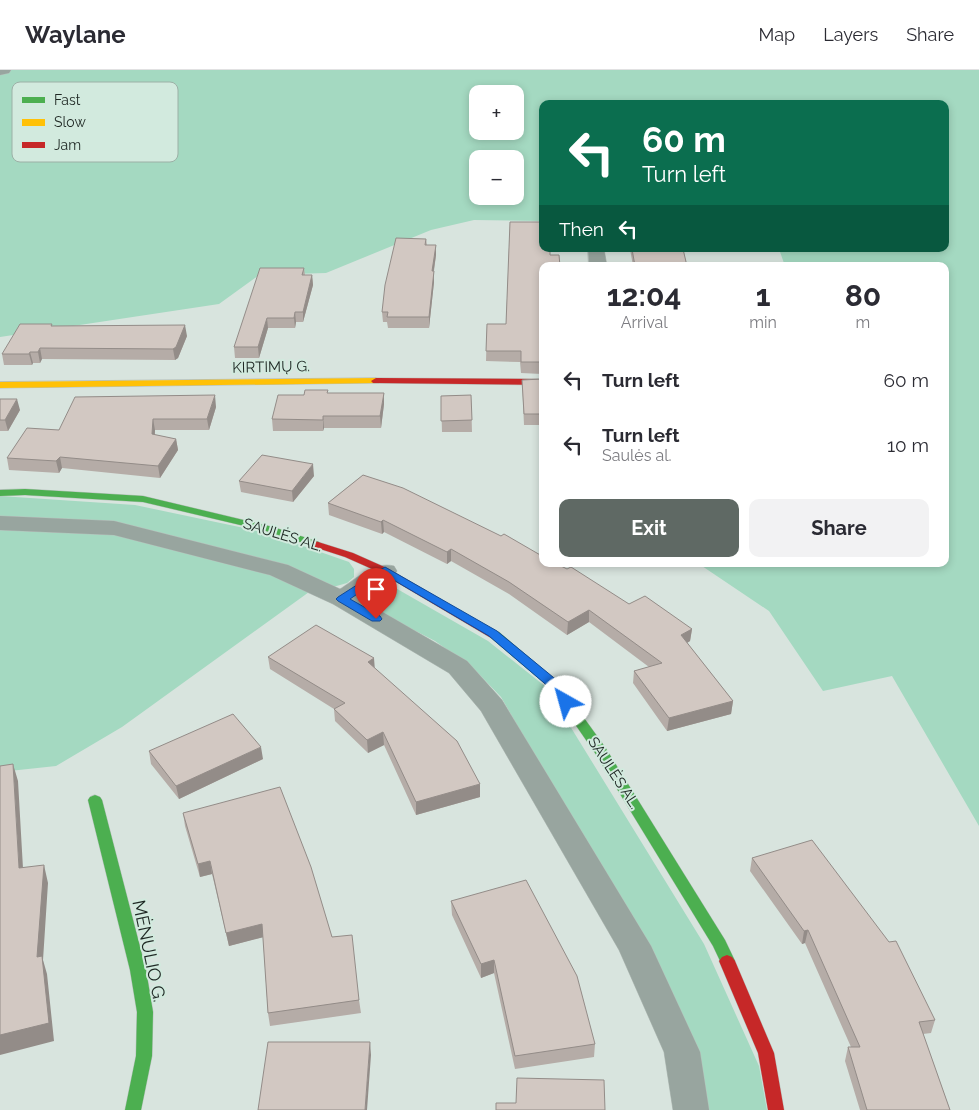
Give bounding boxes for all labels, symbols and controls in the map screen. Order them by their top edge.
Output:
text: Waylane [25,20,126,49]
text: Map [759,24,795,45]
text: Layers [823,24,878,45]
text: Share [906,24,954,45]
legend [12,82,178,162]
map controls [469,85,524,205]
button: + [469,85,524,140]
text: Fast [54,92,81,108]
text: Slow [54,114,86,130]
text: 60 m [642,119,726,160]
icon: left [559,120,624,185]
text: Jam [54,137,81,153]
button: − [469,150,524,205]
text: Turn left [642,161,726,187]
icon: left [614,215,642,243]
text: Then [559,218,604,240]
text: 12:04 [607,278,682,313]
text: 1 [756,278,770,313]
text: 80 [845,278,881,313]
text: Arrival [621,313,668,332]
text: min [749,313,777,332]
text: m [856,313,870,332]
street label: KIRTIMŲ G. [232,357,310,377]
icon: left [559,366,587,394]
text: Turn left [602,369,679,391]
text: 60 m [884,369,929,391]
text: Turn left [602,424,679,446]
icon: left [559,431,587,459]
text: 10 m [887,434,929,456]
text: Saulės al. [602,446,672,465]
button: Exit [559,499,739,557]
button: Share [749,499,929,557]
street label: SAULĖS AL. [241,513,325,556]
pin [355,568,397,619]
icon: arrive [362,575,390,603]
position arrow [539,675,591,727]
street label: SAULĖS AL. [584,733,645,812]
street label: MĖNULIO G. [128,898,171,1004]

